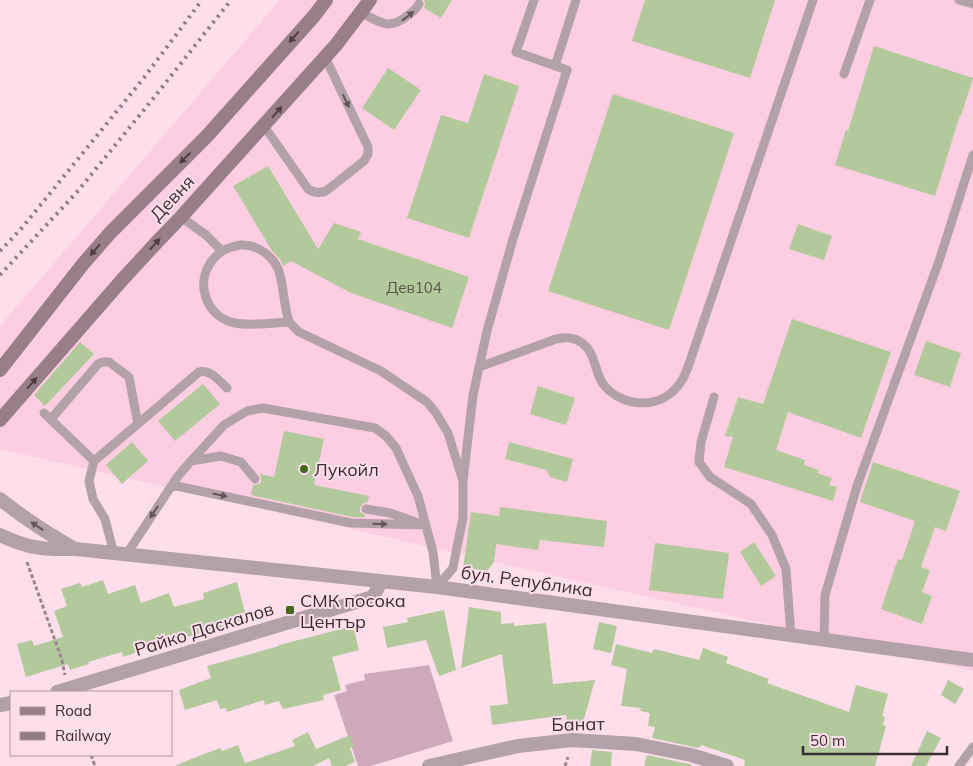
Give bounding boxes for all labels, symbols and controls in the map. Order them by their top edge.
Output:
one-way arrow [401,10,414,21]
one-way arrow [289,31,300,44]
one-way arrow [342,94,350,109]
one-way arrow [271,105,282,118]
one-way arrow [179,151,191,163]
street label: Девня [145,170,199,226]
one-way arrow [149,238,161,250]
one-way arrow [90,244,101,256]
house number: Дев104 [386,278,442,297]
one-way arrow [26,377,38,389]
place label: Лукойл [314,458,379,481]
marker: Лукойл [298,463,310,475]
one-way arrow [213,491,228,499]
one-way arrow [150,505,159,519]
one-way arrow [372,520,388,528]
one-way arrow [30,521,43,531]
street label: бул. Република [460,560,594,602]
place label: СМК посока Център [300,589,406,633]
street label: Райко Даскалов [132,597,276,661]
marker: СМК посока Център [284,604,296,616]
legend [10,691,172,756]
text: Road [55,701,92,720]
street label: Банат [551,712,606,736]
scale bar [803,724,947,756]
text: Railway [55,726,111,745]
text: 50 m [810,731,845,750]

